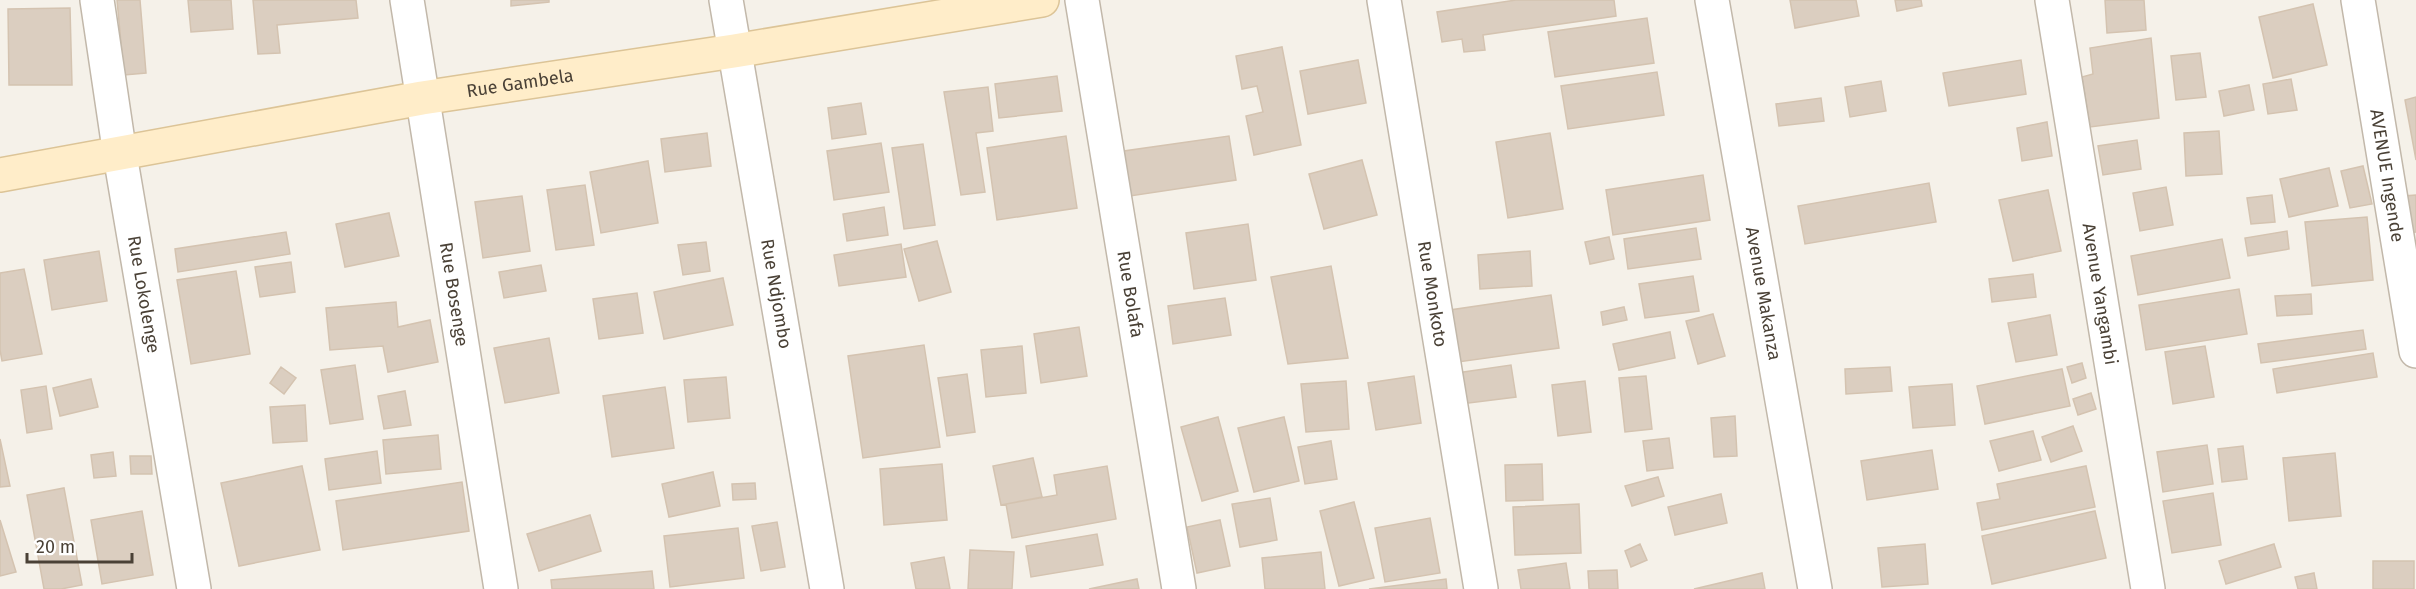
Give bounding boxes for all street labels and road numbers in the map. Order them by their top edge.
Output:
street label: Rue Gambela [465,64,575,102]
street label: AVENUE Ingende [2365,108,2409,244]
street label: Avenue Yangambi [2078,222,2122,367]
street label: Avenue Makanza [1741,225,1786,362]
street label: Rue Lokolenge [123,234,165,355]
street label: Rue Ndjombo [756,237,797,350]
street label: Rue Monkoto [1413,239,1452,349]
street label: Rue Bosenge [435,241,473,348]
street label: Rue Bolafa [1112,249,1148,339]

